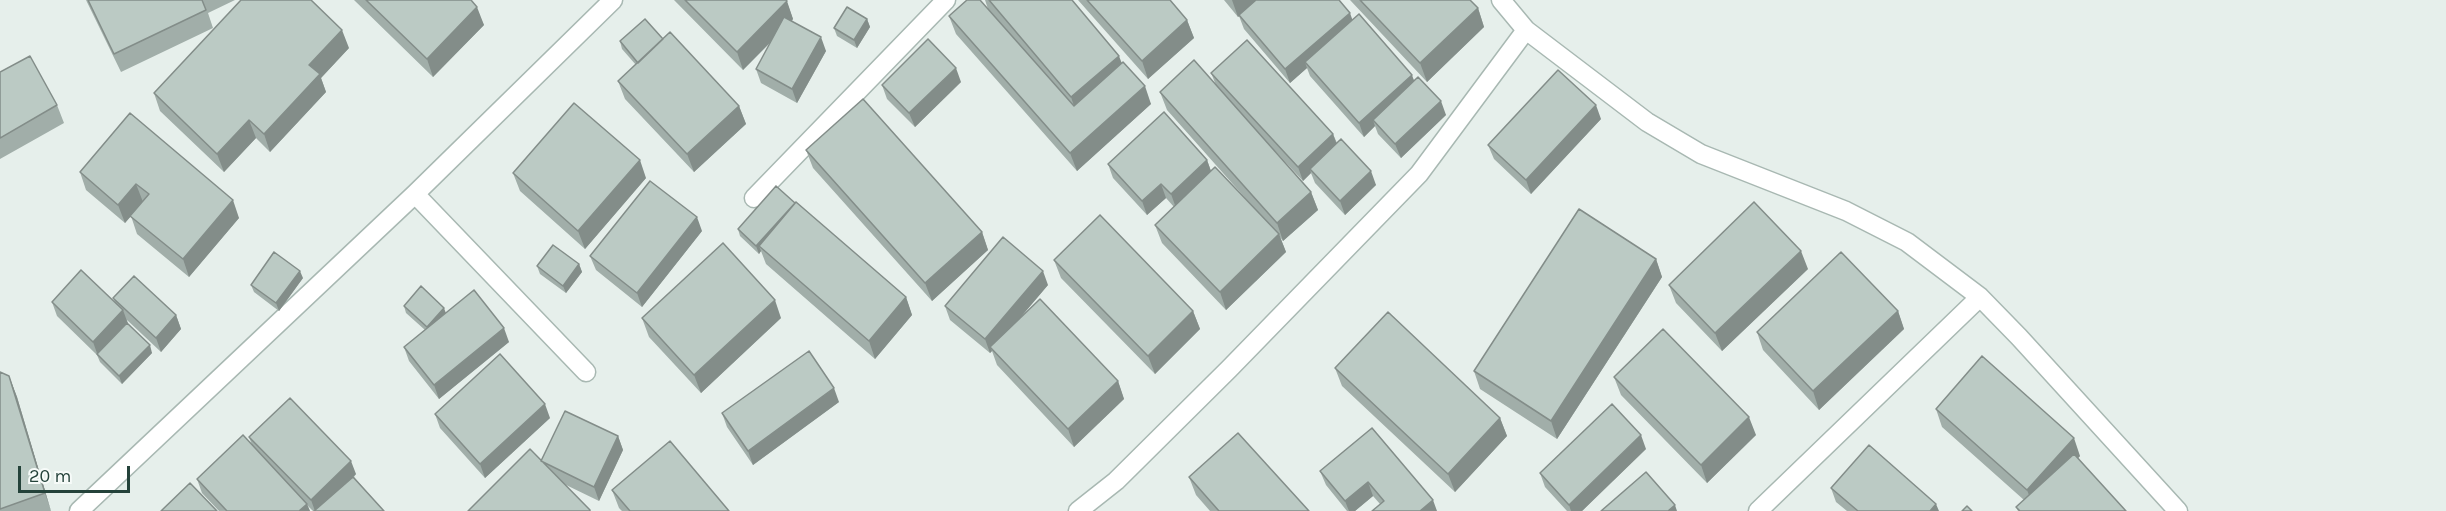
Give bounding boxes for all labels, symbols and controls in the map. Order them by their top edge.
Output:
scale bar [21,454,134,492]
text: 20 m [29,465,71,487]

